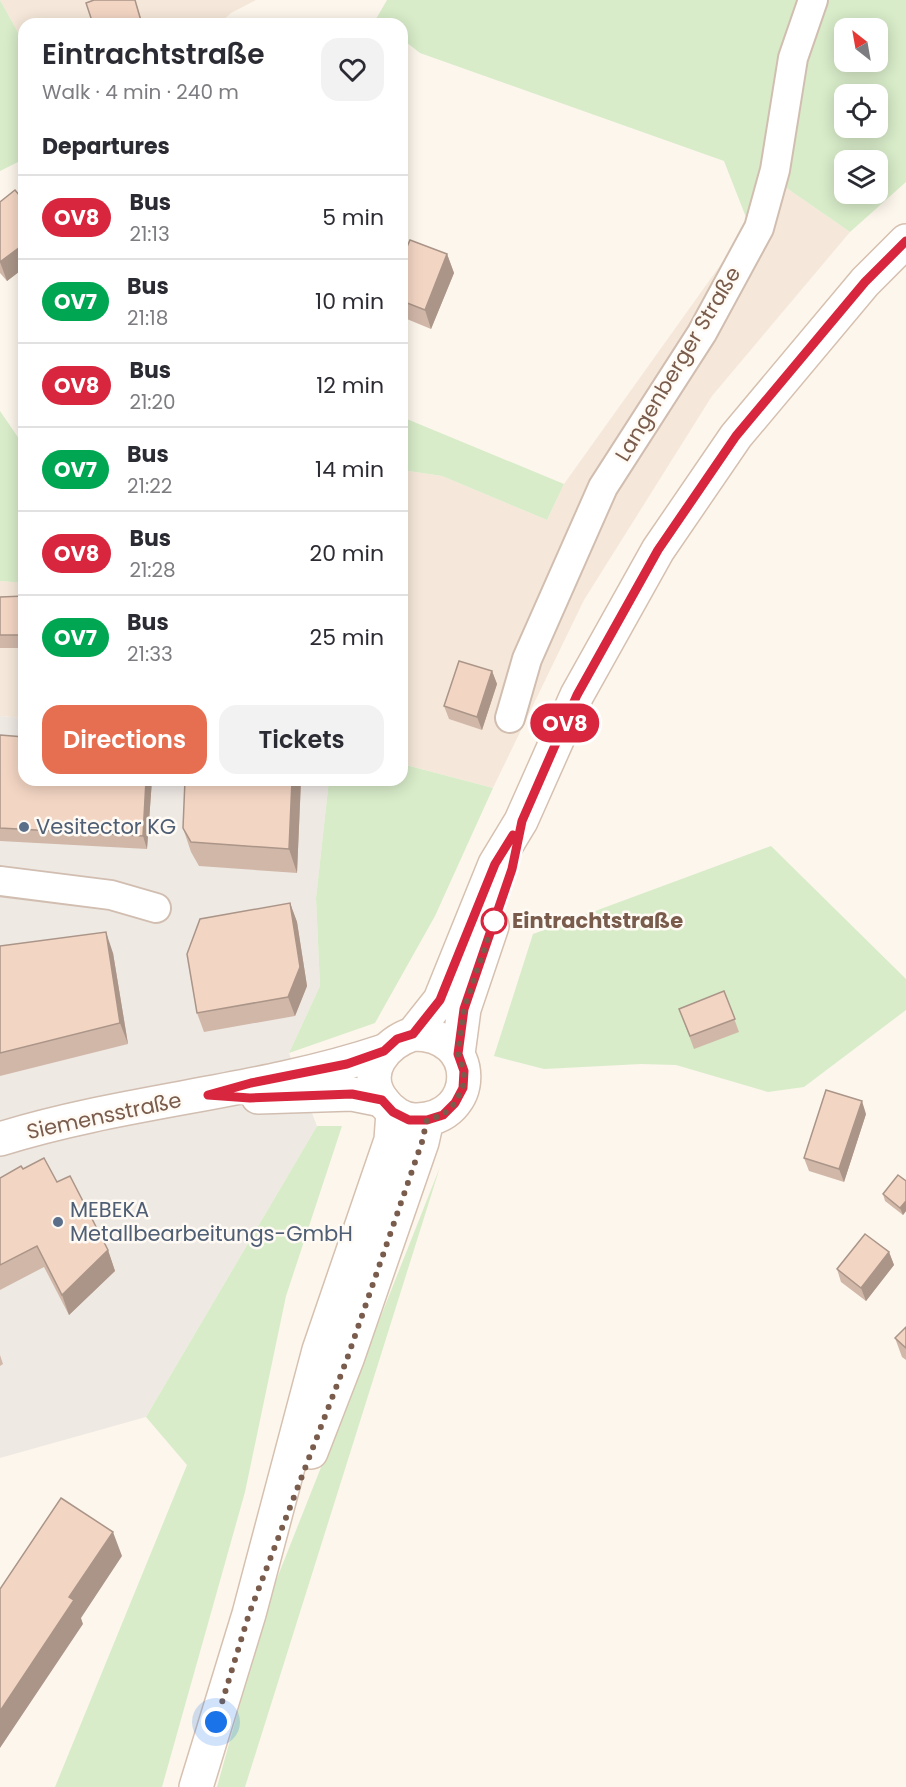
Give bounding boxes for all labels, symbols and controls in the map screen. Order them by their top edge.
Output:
north arrow [834,18,888,72]
map controls [834,18,888,204]
text: Eintrachtstraße [42,35,265,74]
button: heart [321,38,384,101]
text: Walk · 4 min · 240 m [42,78,239,106]
button: locate [834,84,888,138]
text: Departures [42,131,170,162]
button: layers [834,150,888,204]
text: Bus [129,187,171,218]
text: 5 min [322,202,384,233]
text: OV8 [54,203,99,232]
text: 21:13 [129,220,170,248]
street label: Langenberger Straße [608,261,747,467]
text: Bus [127,271,169,302]
text: 10 min [315,286,384,317]
text: OV7 [54,287,97,316]
text: 21:18 [127,304,168,332]
text: Bus [129,355,171,386]
text: 12 min [316,370,384,401]
text: OV8 [54,371,99,400]
text: 21:20 [129,388,176,416]
text: Bus [127,439,169,470]
text: 14 min [315,454,384,485]
text: OV7 [54,455,97,484]
text: 21:22 [127,472,172,500]
text: Bus [129,523,171,554]
text: 20 min [310,538,384,569]
text: OV8 [54,539,99,568]
text: 21:28 [129,556,176,584]
text: Bus [127,607,169,638]
text: 25 min [310,622,384,653]
text: OV7 [54,623,97,652]
text: 21:33 [127,640,173,668]
line badge: OV8 [530,704,600,742]
button: Directions [42,705,207,774]
button: Tickets [219,705,384,774]
text: OV8 [542,709,588,738]
place label: Vesitector KG [36,812,176,841]
marker: Vesitector KG [17,820,31,834]
place label: Eintrachtstraße [512,906,683,935]
marker: Eintrachtstraße [481,908,507,934]
street label: Siemensstraße [24,1085,184,1146]
place label: MEBEKA Metallbearbeitungs-GmbH [70,1195,353,1248]
marker: MEBEKA Metallbearbeitungs-GmbH [51,1215,65,1229]
your location [201,1707,231,1737]

